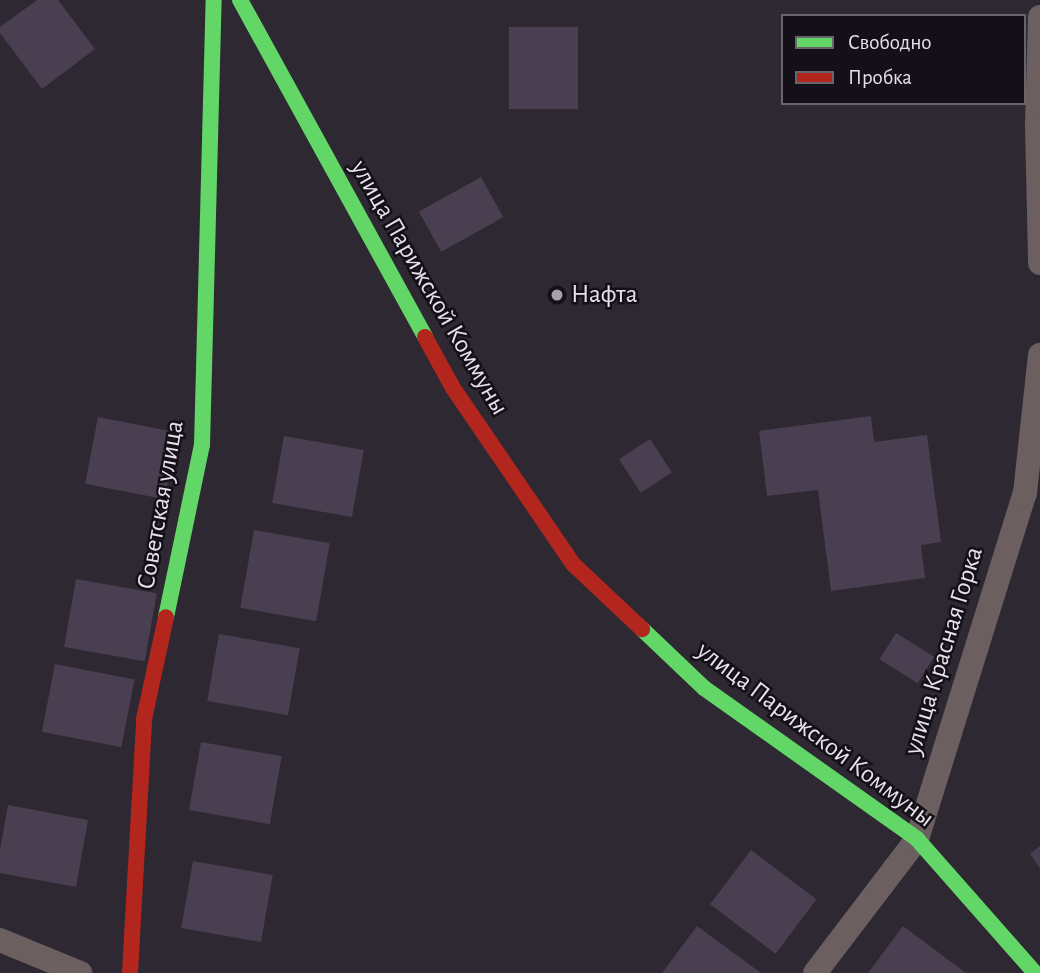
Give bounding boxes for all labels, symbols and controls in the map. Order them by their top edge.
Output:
legend [781,14,1026,105]
text: Свободно [848,32,932,53]
text: Пробка [848,67,912,88]
street label: улица Парижской Коммуны [343,155,515,421]
place label: Нафта [571,279,638,311]
marker: Нафта [549,287,565,303]
street label: Советская улица [131,418,191,592]
street label: улица Красная Горка [898,543,990,759]
street label: улица Парижской Коммуны [690,636,940,834]

